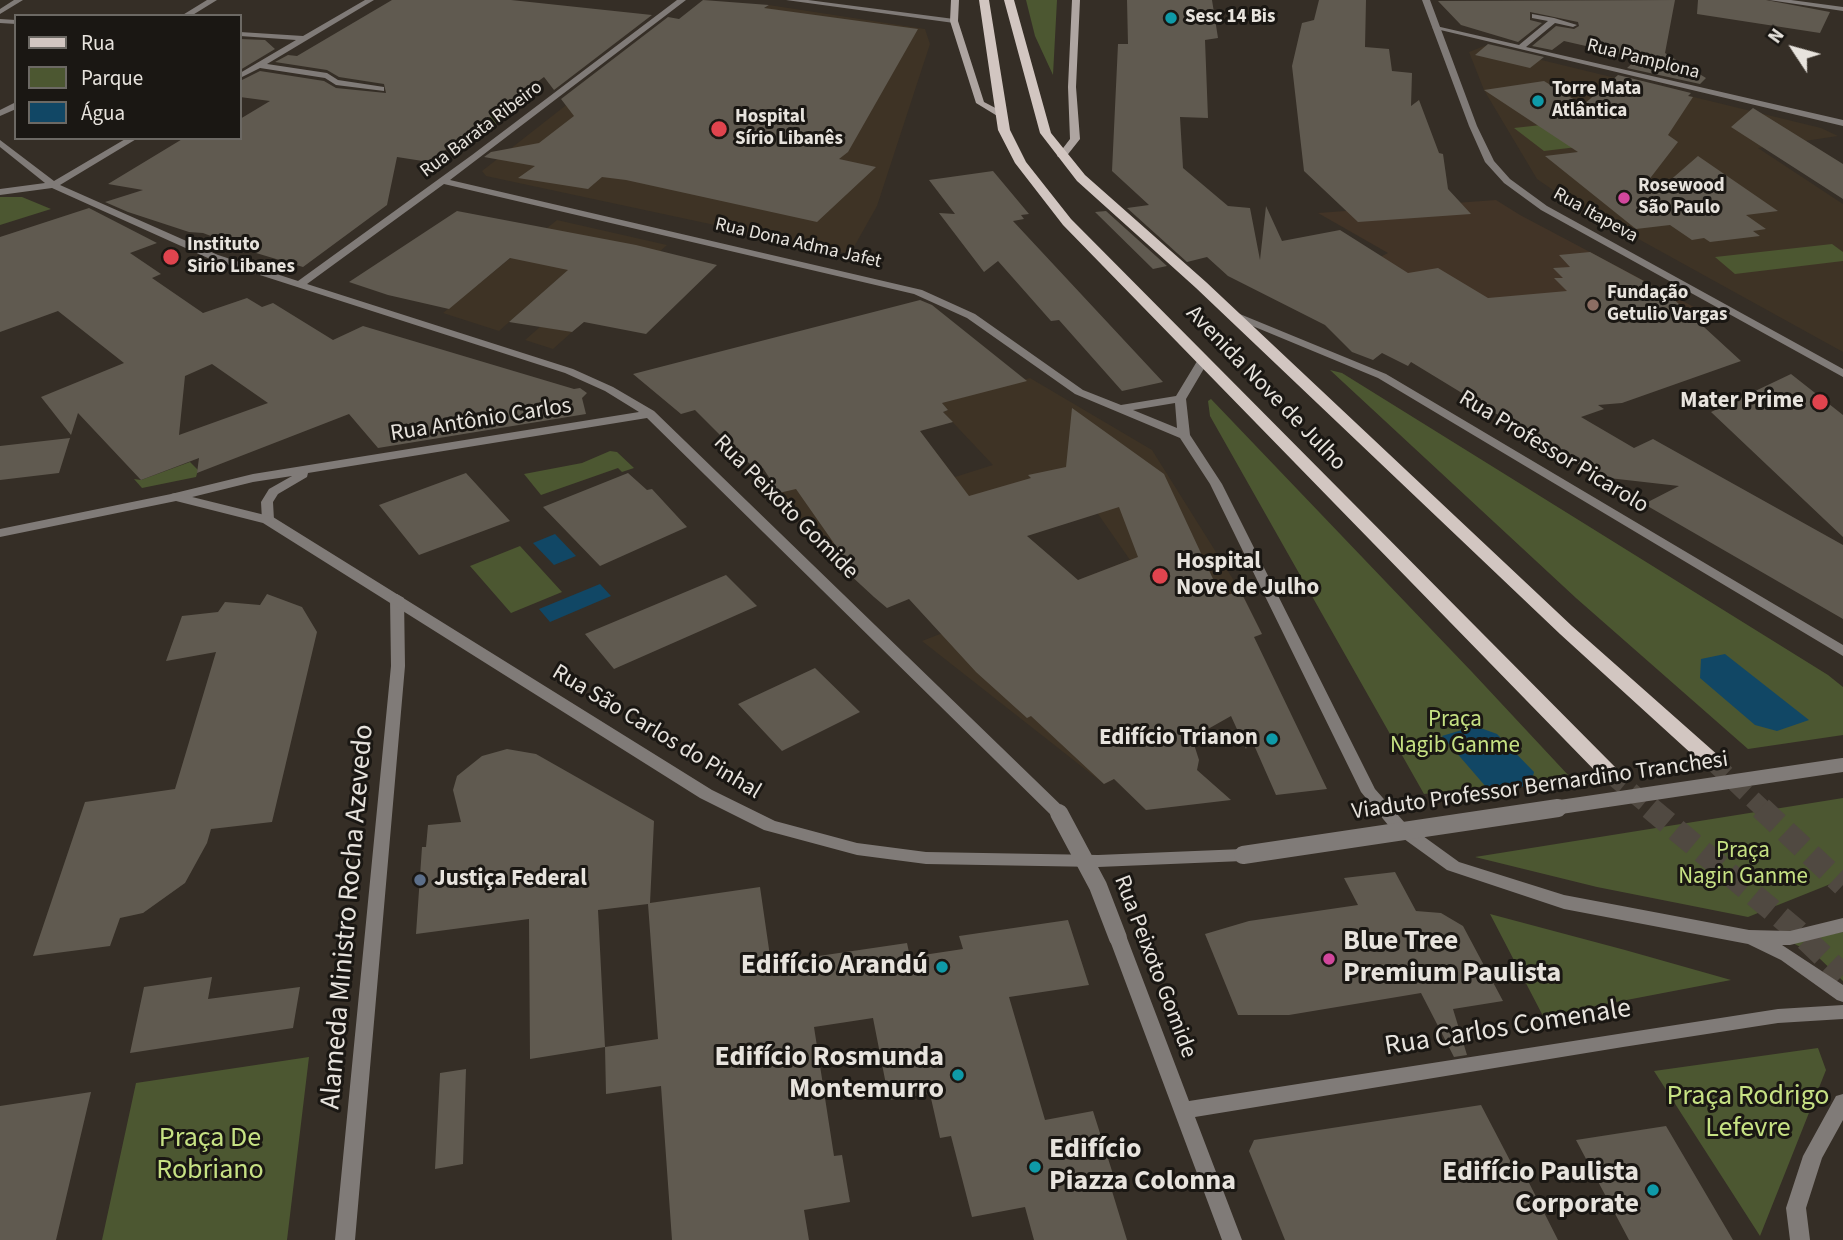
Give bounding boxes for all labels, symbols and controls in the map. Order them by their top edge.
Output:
place label: Sesc 14 Bis [1185,7,1276,29]
marker: Sesc 14 Bis [1163,10,1179,26]
legend [14,14,242,140]
north arrow [1759,14,1829,84]
text: N [1762,23,1791,49]
text: Rua [81,28,115,58]
street label: Rua Pamplona [1584,35,1702,85]
text: Parque [81,63,143,93]
street label: Rua Barata Ribeiro [416,77,548,183]
place label: Torre Mata Atlântica [1552,79,1641,123]
marker: Torre Mata Atlântica [1530,93,1546,109]
text: Água [81,98,125,128]
place label: Hospital Sírio Libanês [735,107,843,151]
marker: Hospital Sírio Libanês [709,119,729,139]
place label: Rosewood São Paulo [1638,176,1725,220]
street label: Rua Itapeva [1549,183,1641,249]
marker: Rosewood São Paulo [1616,190,1632,206]
street label: Rua Dona Adma Jafet [713,214,883,274]
place label: Instituto Sirio Libanes [187,235,295,279]
marker: Instituto Sirio Libanes [161,247,181,267]
place label: Fundação Getulio Vargas [1607,283,1727,327]
marker: Fundação Getulio Vargas [1585,297,1601,313]
street label: Avenida Nove de Julho [1179,301,1351,477]
street label: Rua Professor Picarolo [1453,385,1653,521]
place label: Mater Prime [1680,388,1804,416]
marker: Mater Prime [1810,392,1830,412]
street label: Rua Antônio Carlos [389,393,573,449]
street label: Rua Peixoto Gomide [707,430,863,586]
place label: Hospital Nove de Julho [1176,549,1319,603]
marker: Hospital Nove de Julho [1150,566,1170,586]
street label: Rua São Carlos do Pinhal [546,660,766,806]
park label: Praça Nagib Ganme [1390,707,1520,761]
street label: Alameda Ministro Rocha Azevedo [315,723,383,1111]
place label: Edifício Trianon [1099,725,1258,753]
marker: Edifício Trianon [1264,731,1280,747]
street label: Viaduto Professor Bernardino Tranchesi [1350,747,1730,827]
park label: Praça Nagin Ganme [1678,838,1808,892]
place label: Justiça Federal [434,866,587,894]
marker: Justiça Federal [412,872,428,888]
street label: Rua Peixoto Gomide [1106,872,1202,1062]
place label: Blue Tree Premium Paulista [1343,926,1561,992]
place label: Edifício Arandú [741,950,928,984]
marker: Blue Tree Premium Paulista [1321,951,1337,967]
marker: Edifício Arandú [934,959,950,975]
street label: Rua Carlos Comenale [1382,993,1634,1065]
place label: Edifício Rosmunda Montemurro [715,1042,944,1108]
marker: Edifício Rosmunda Montemurro [950,1067,966,1083]
park label: Praça Rodrigo Lefevre [1666,1081,1830,1147]
park label: Praça De Robriano [156,1123,264,1189]
place label: Edifício Piazza Colonna [1049,1134,1236,1200]
place label: Edifício Paulista Corporate [1442,1157,1639,1223]
marker: Edifício Piazza Colonna [1027,1159,1043,1175]
marker: Edifício Paulista Corporate [1645,1182,1661,1198]

